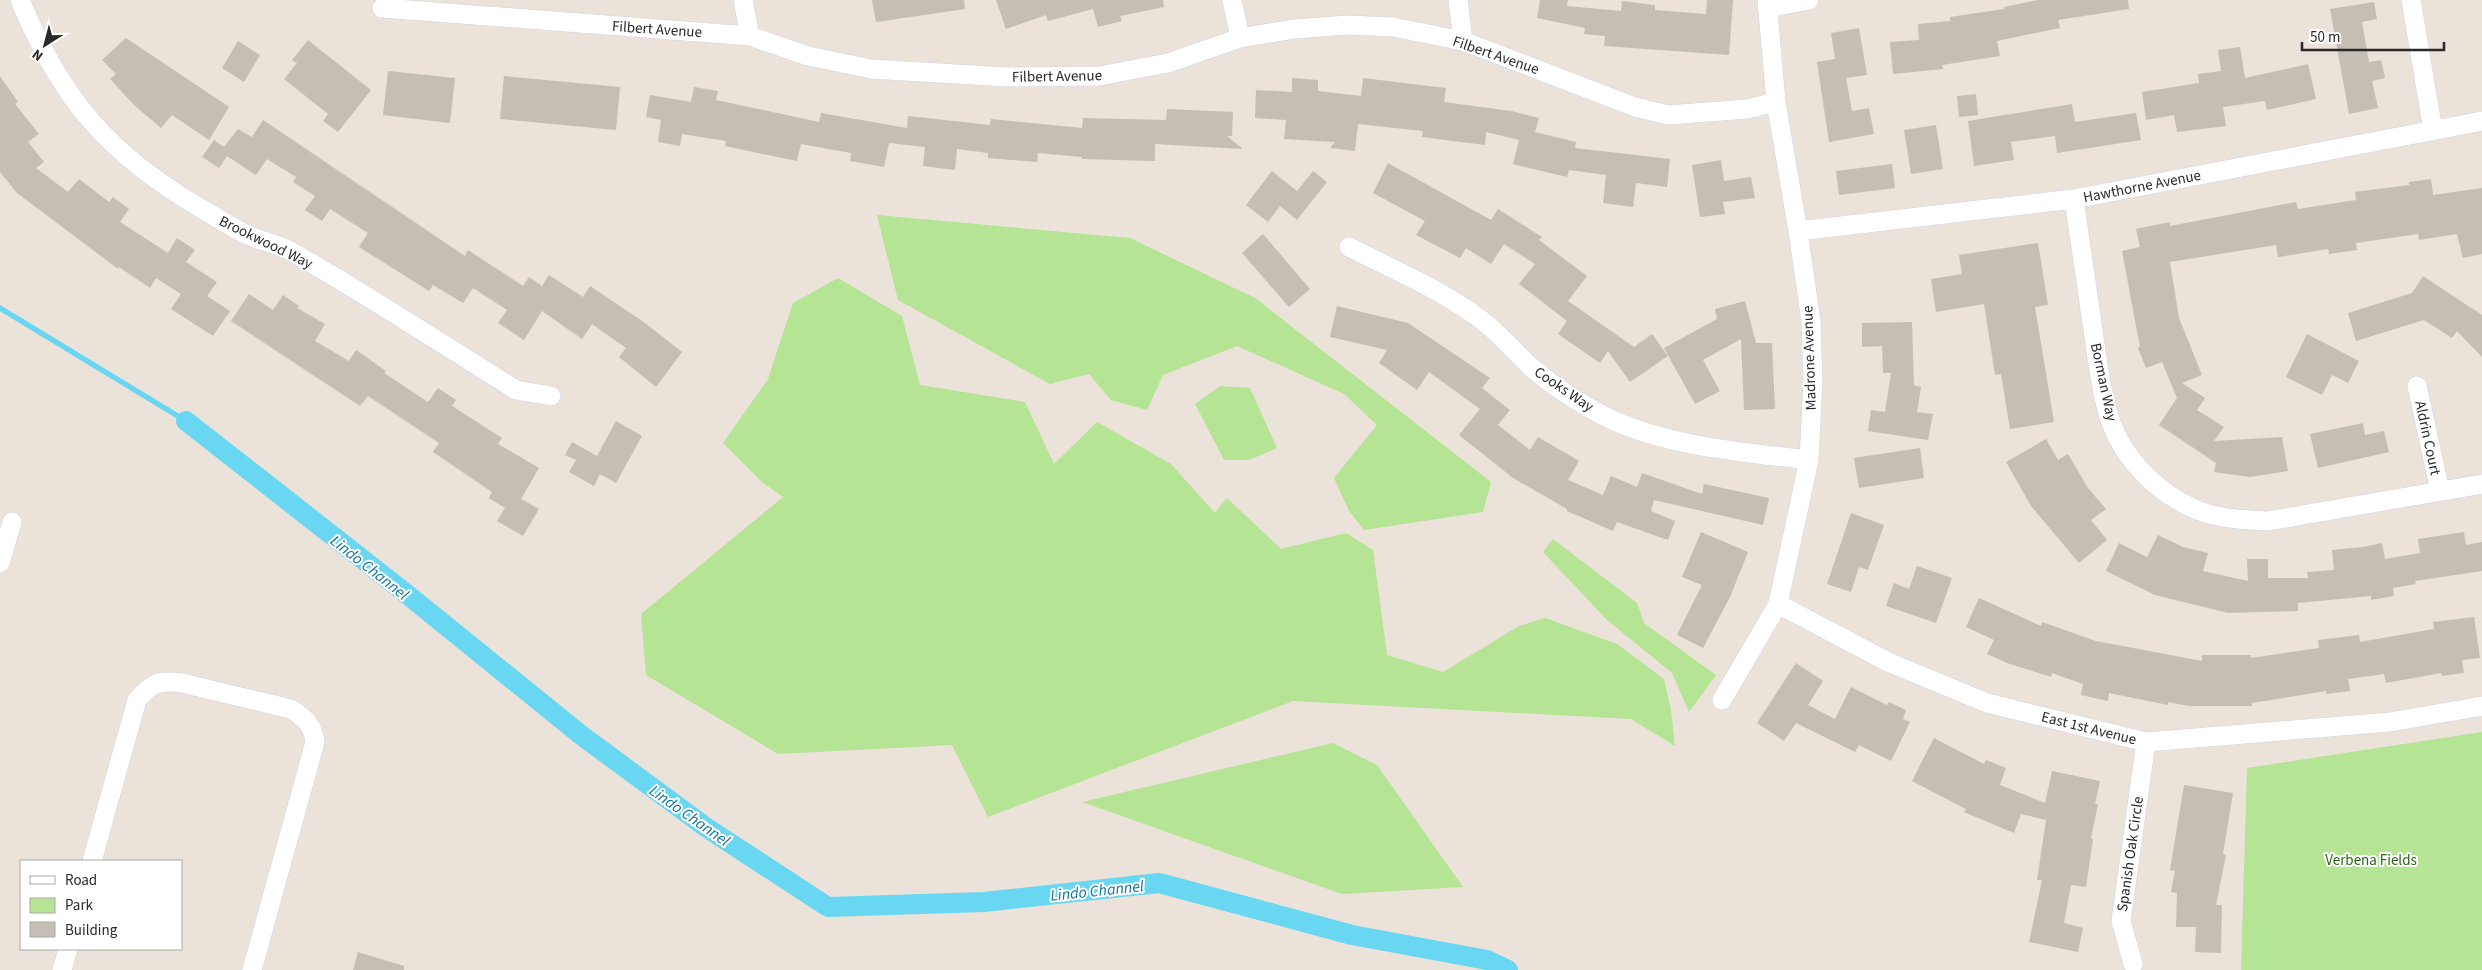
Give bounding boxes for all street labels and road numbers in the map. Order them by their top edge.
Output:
street label: Filbert Avenue [611,16,703,43]
street label: Filbert Avenue [1450,31,1542,80]
street label: Filbert Avenue [1012,65,1102,88]
street label: Hawthorne Avenue [2081,165,2203,208]
street label: Brookwood Way [215,211,316,274]
street label: Madrone Avenue [1797,305,1822,411]
street label: Borman Way [2085,341,2122,423]
street label: Cooks Way [1530,362,1598,417]
street label: Aldrin Court [2409,399,2446,477]
street label: East 1st Avenue [2039,707,2139,750]
street label: Spanish Oak Circle [2112,795,2149,913]

